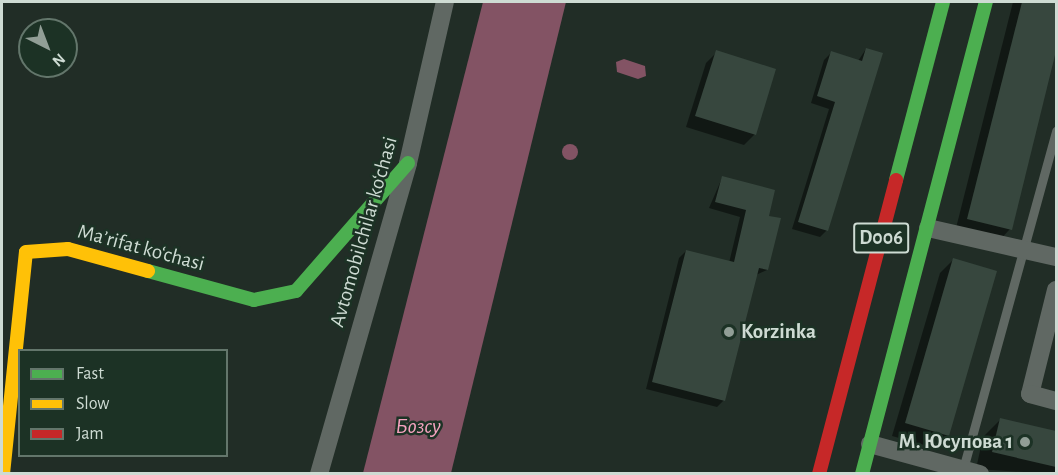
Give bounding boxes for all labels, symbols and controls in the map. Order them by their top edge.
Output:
north arrow [18,18,78,78]
text: N [49,50,68,70]
street label: Avtomobilchilar ko‘chasi [325,134,403,330]
street label: Maʼrifat ko‘chasi [75,219,207,277]
road number: D006 [852,221,910,255]
place label: Korzinka [741,319,816,345]
marker: Korzinka [722,325,736,339]
legend [18,349,228,457]
text: Fast [76,365,104,383]
text: Slow [76,395,109,413]
water label: Бозсу [395,414,441,440]
text: Jam [76,425,104,443]
place label: М. Юсупова 1 [899,429,1013,455]
marker: М. Юсупова 1 [1018,435,1032,449]

